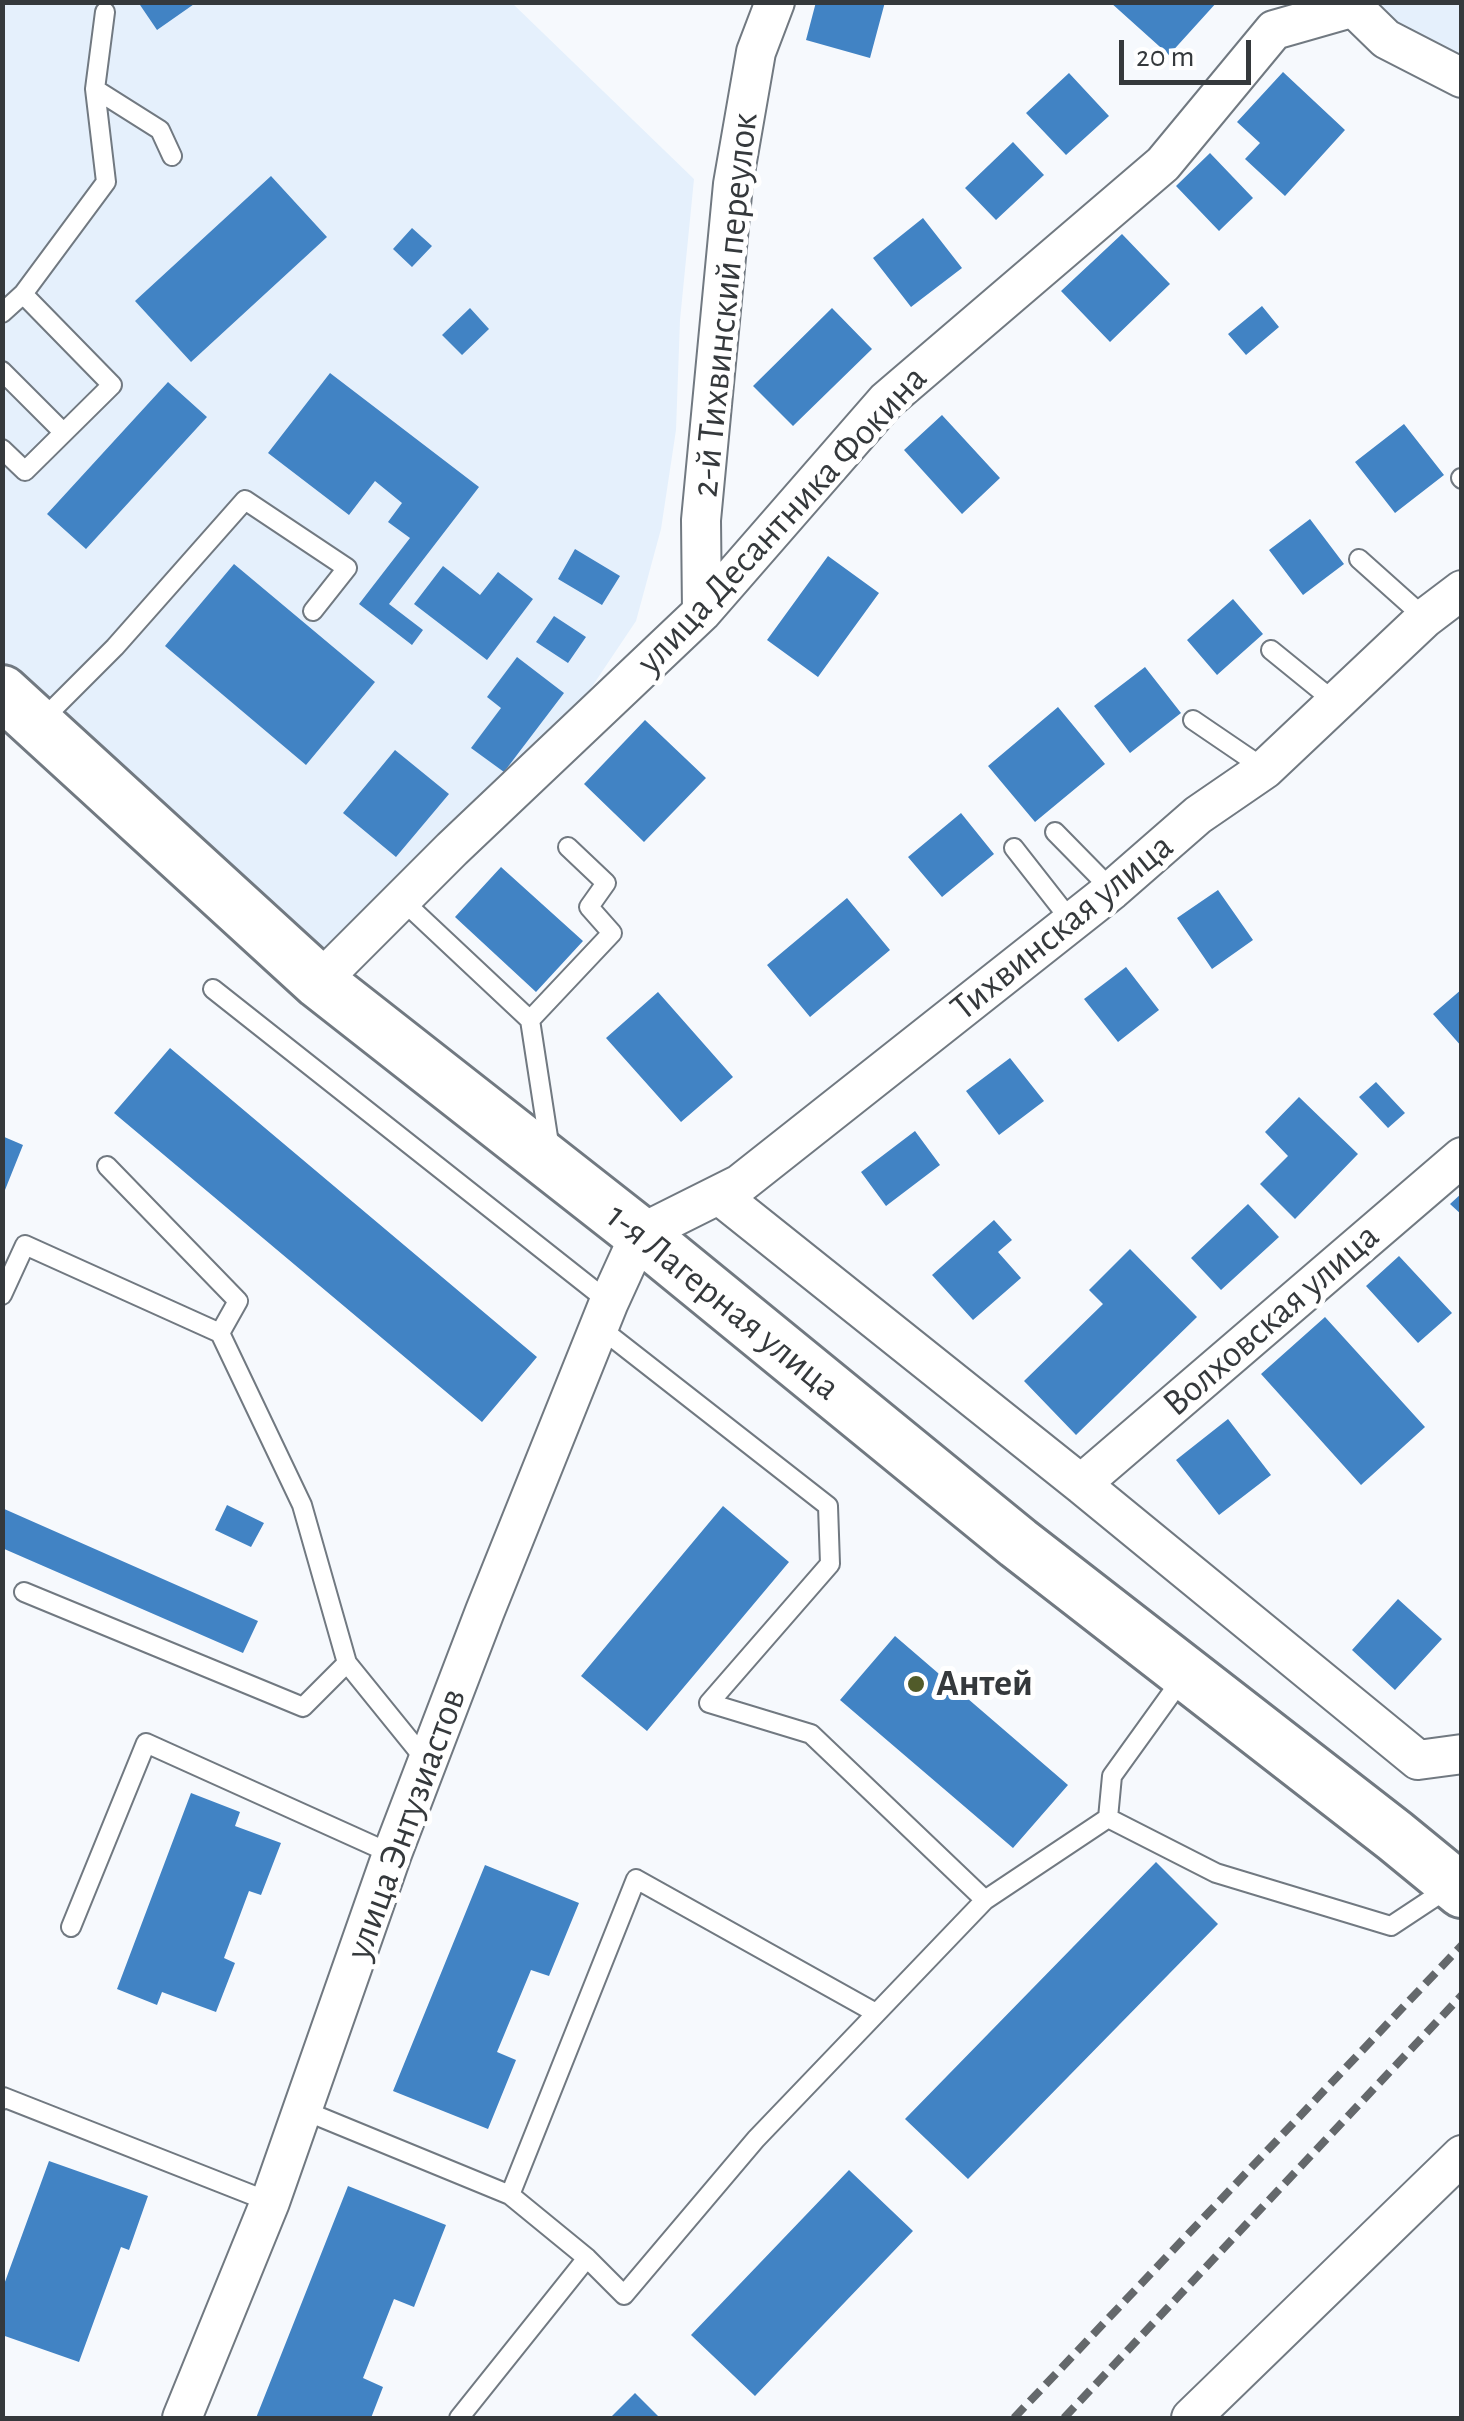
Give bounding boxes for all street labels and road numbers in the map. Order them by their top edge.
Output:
street label: 2-й Тихвинский переулок [682,111,768,499]
street label: улица Десантника Фокина [627,356,937,684]
street label: Тихвинская улица [942,823,1182,1031]
street label: 1-я Лагерная улица [597,1194,849,1410]
street label: Волховская улица [1153,1214,1389,1426]
street label: улица Энтузиастов [336,1682,476,1966]

